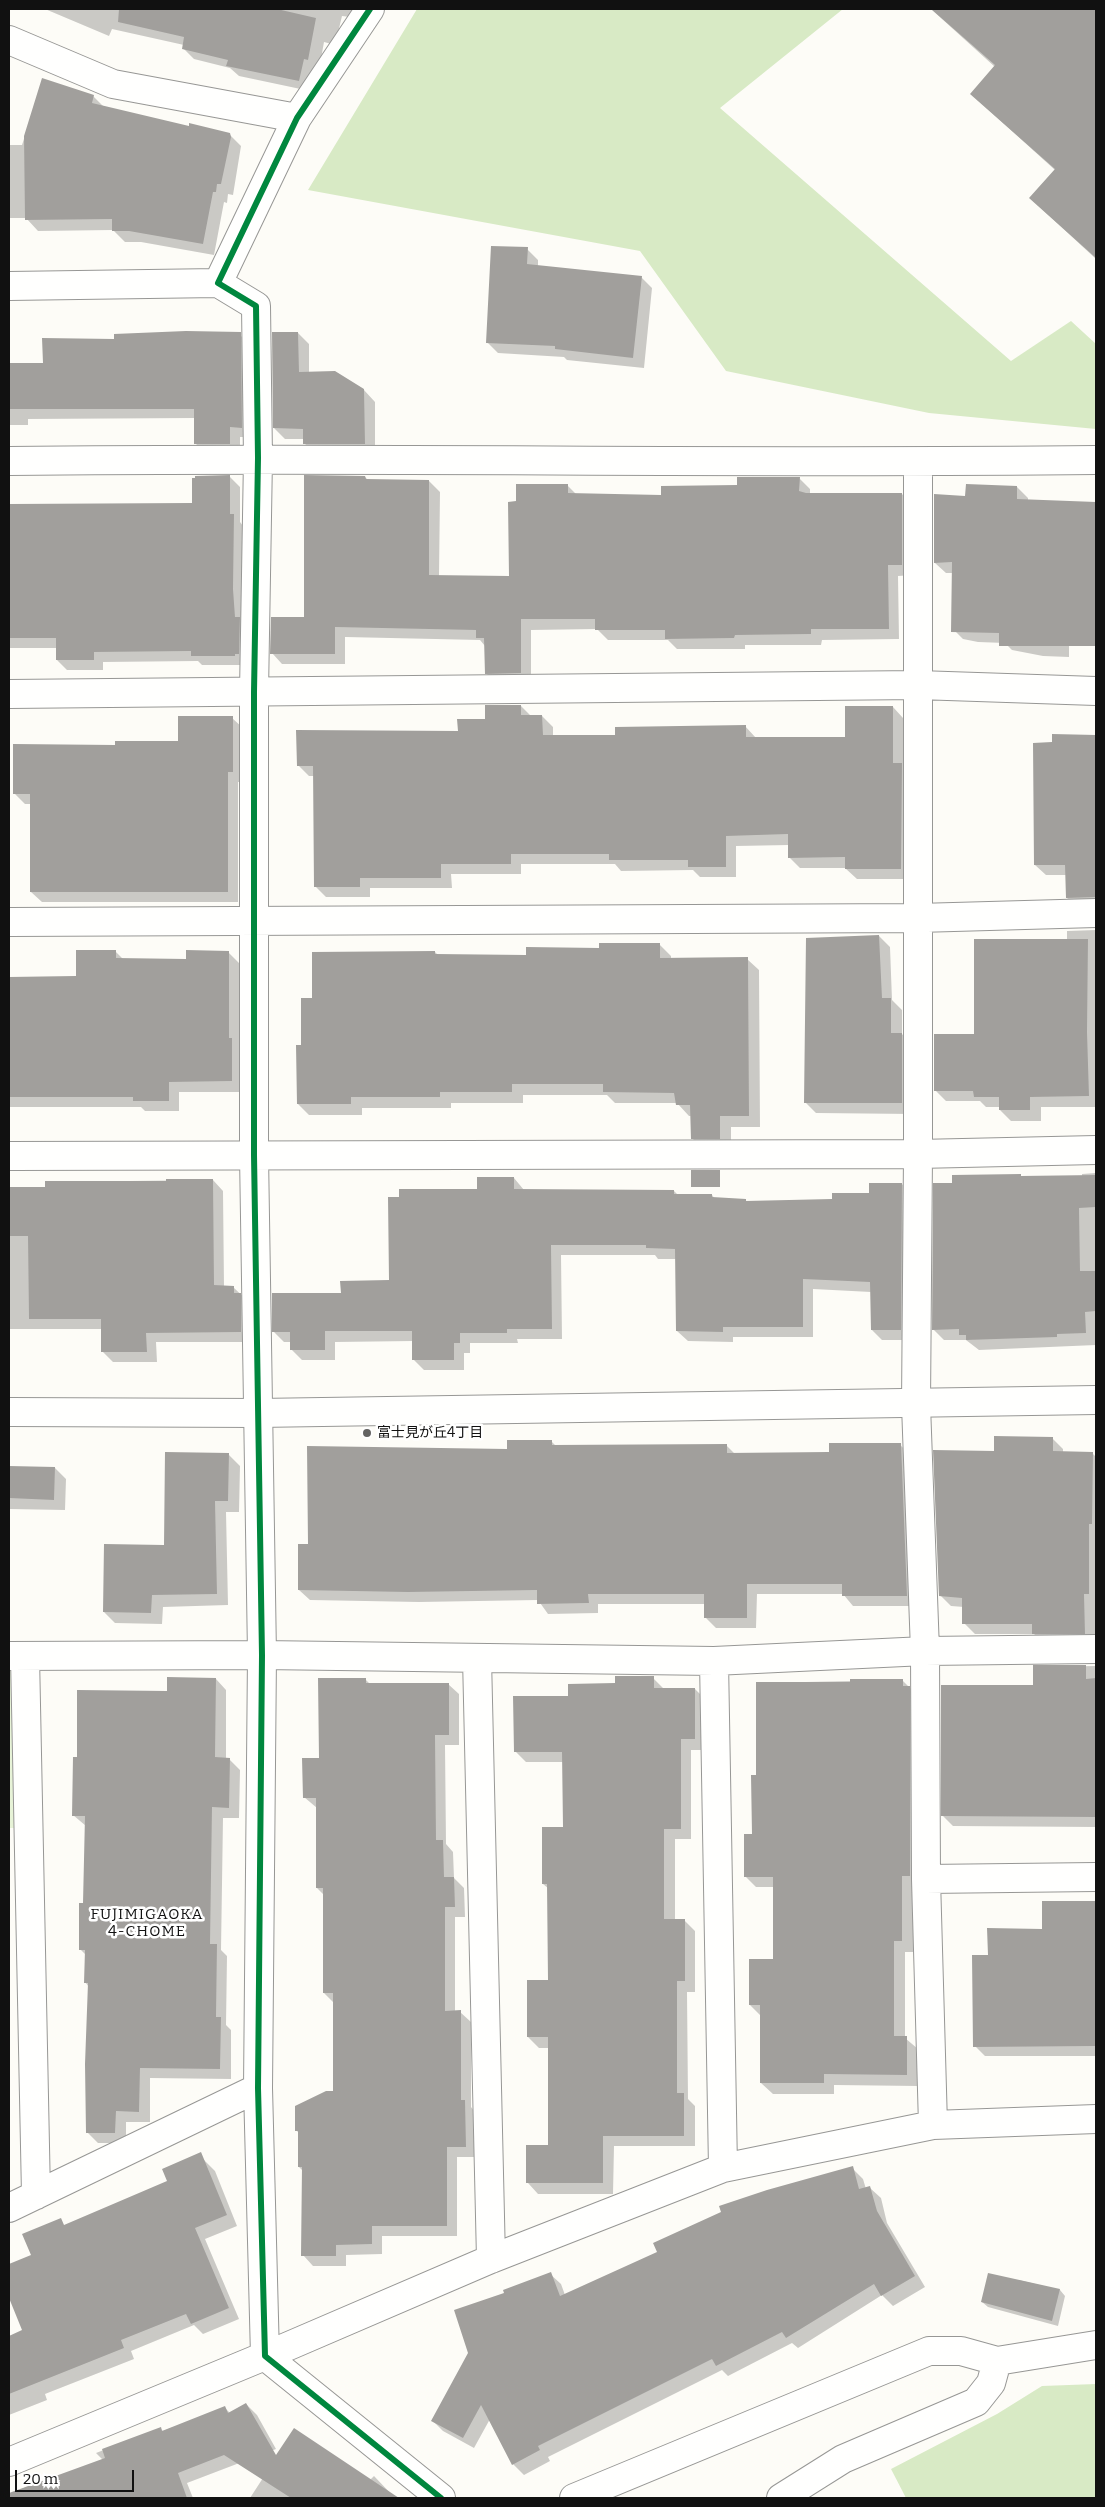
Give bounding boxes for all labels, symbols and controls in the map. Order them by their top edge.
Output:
place label: 富士見が丘4丁目 [377,1425,483,1441]
marker: 富士見が丘4丁目 [361,1427,373,1439]
district label: FUJIMIGAOKA 4-CHOME [89,1906,205,1941]
scale bar [18,2460,136,2492]
text: 20 m [23,2470,58,2488]

